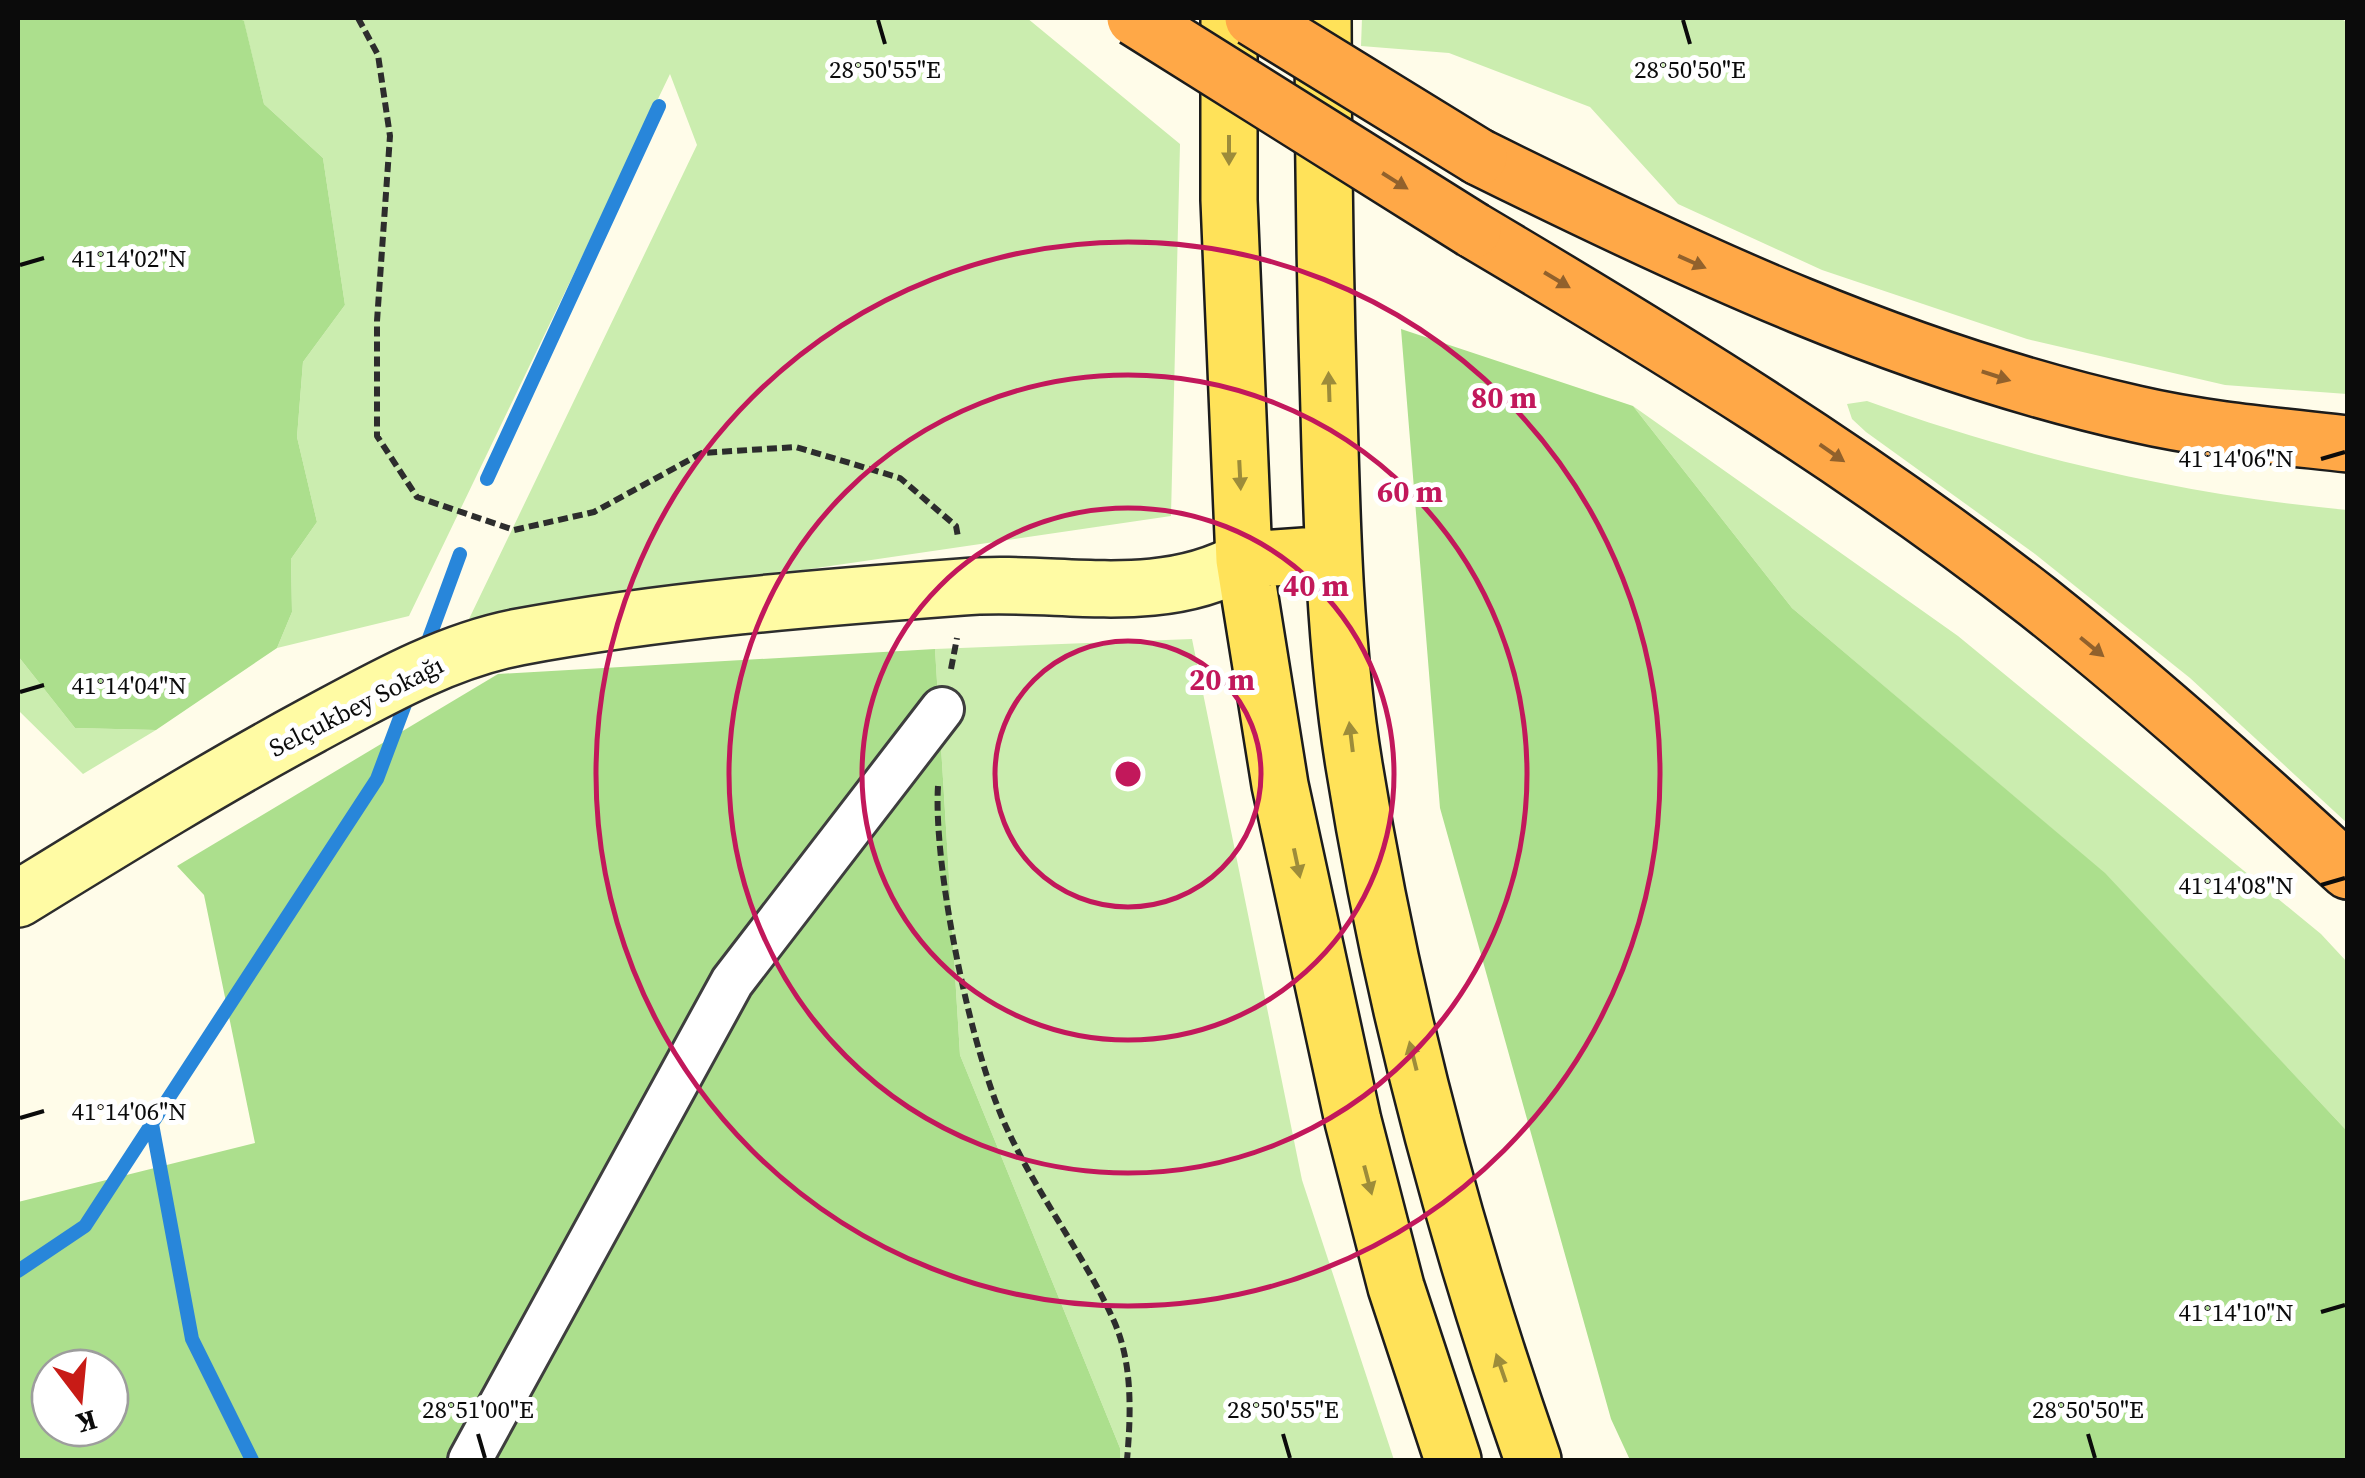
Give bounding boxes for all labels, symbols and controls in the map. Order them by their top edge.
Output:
text: 28°50'55"E [829,52,941,86]
text: 28°50'50"E [1634,52,1746,86]
one-way arrow [1221,134,1237,166]
one-way arrow [1382,172,1409,190]
text: 41°14'02"N [71,241,187,275]
one-way arrow [1677,254,1707,270]
one-way arrow [1543,271,1571,288]
one-way arrow [1982,369,2012,384]
one-way arrow [1320,370,1336,402]
text: 80 m [1471,377,1537,418]
text: 41°14'06"N [2178,441,2294,475]
one-way arrow [1819,443,1845,462]
one-way arrow [1232,459,1248,491]
text: 60 m [1377,471,1443,512]
text: 40 m [1283,565,1349,606]
one-way arrow [2080,636,2105,658]
street label: Selçukbey Sokağı [263,647,449,765]
text: 20 m [1189,659,1255,700]
text: 41°14'04"N [71,668,187,702]
one-way arrow [1343,720,1359,752]
centre of rings [1110,756,1146,792]
one-way arrow [1289,848,1305,879]
text: 41°14'08"N [2178,868,2294,902]
one-way arrow [1404,1040,1420,1071]
text: 41°14'06"N [71,1094,187,1128]
one-way arrow [1361,1165,1377,1196]
text: 41°14'10"N [2178,1295,2294,1329]
north arrow [30,1348,130,1448]
one-way arrow [1492,1353,1507,1383]
text: 28°51'00"E [422,1392,534,1426]
text: 28°50'55"E [1227,1392,1339,1426]
text: 28°50'50"E [2032,1392,2144,1426]
text: K [72,1401,102,1443]

